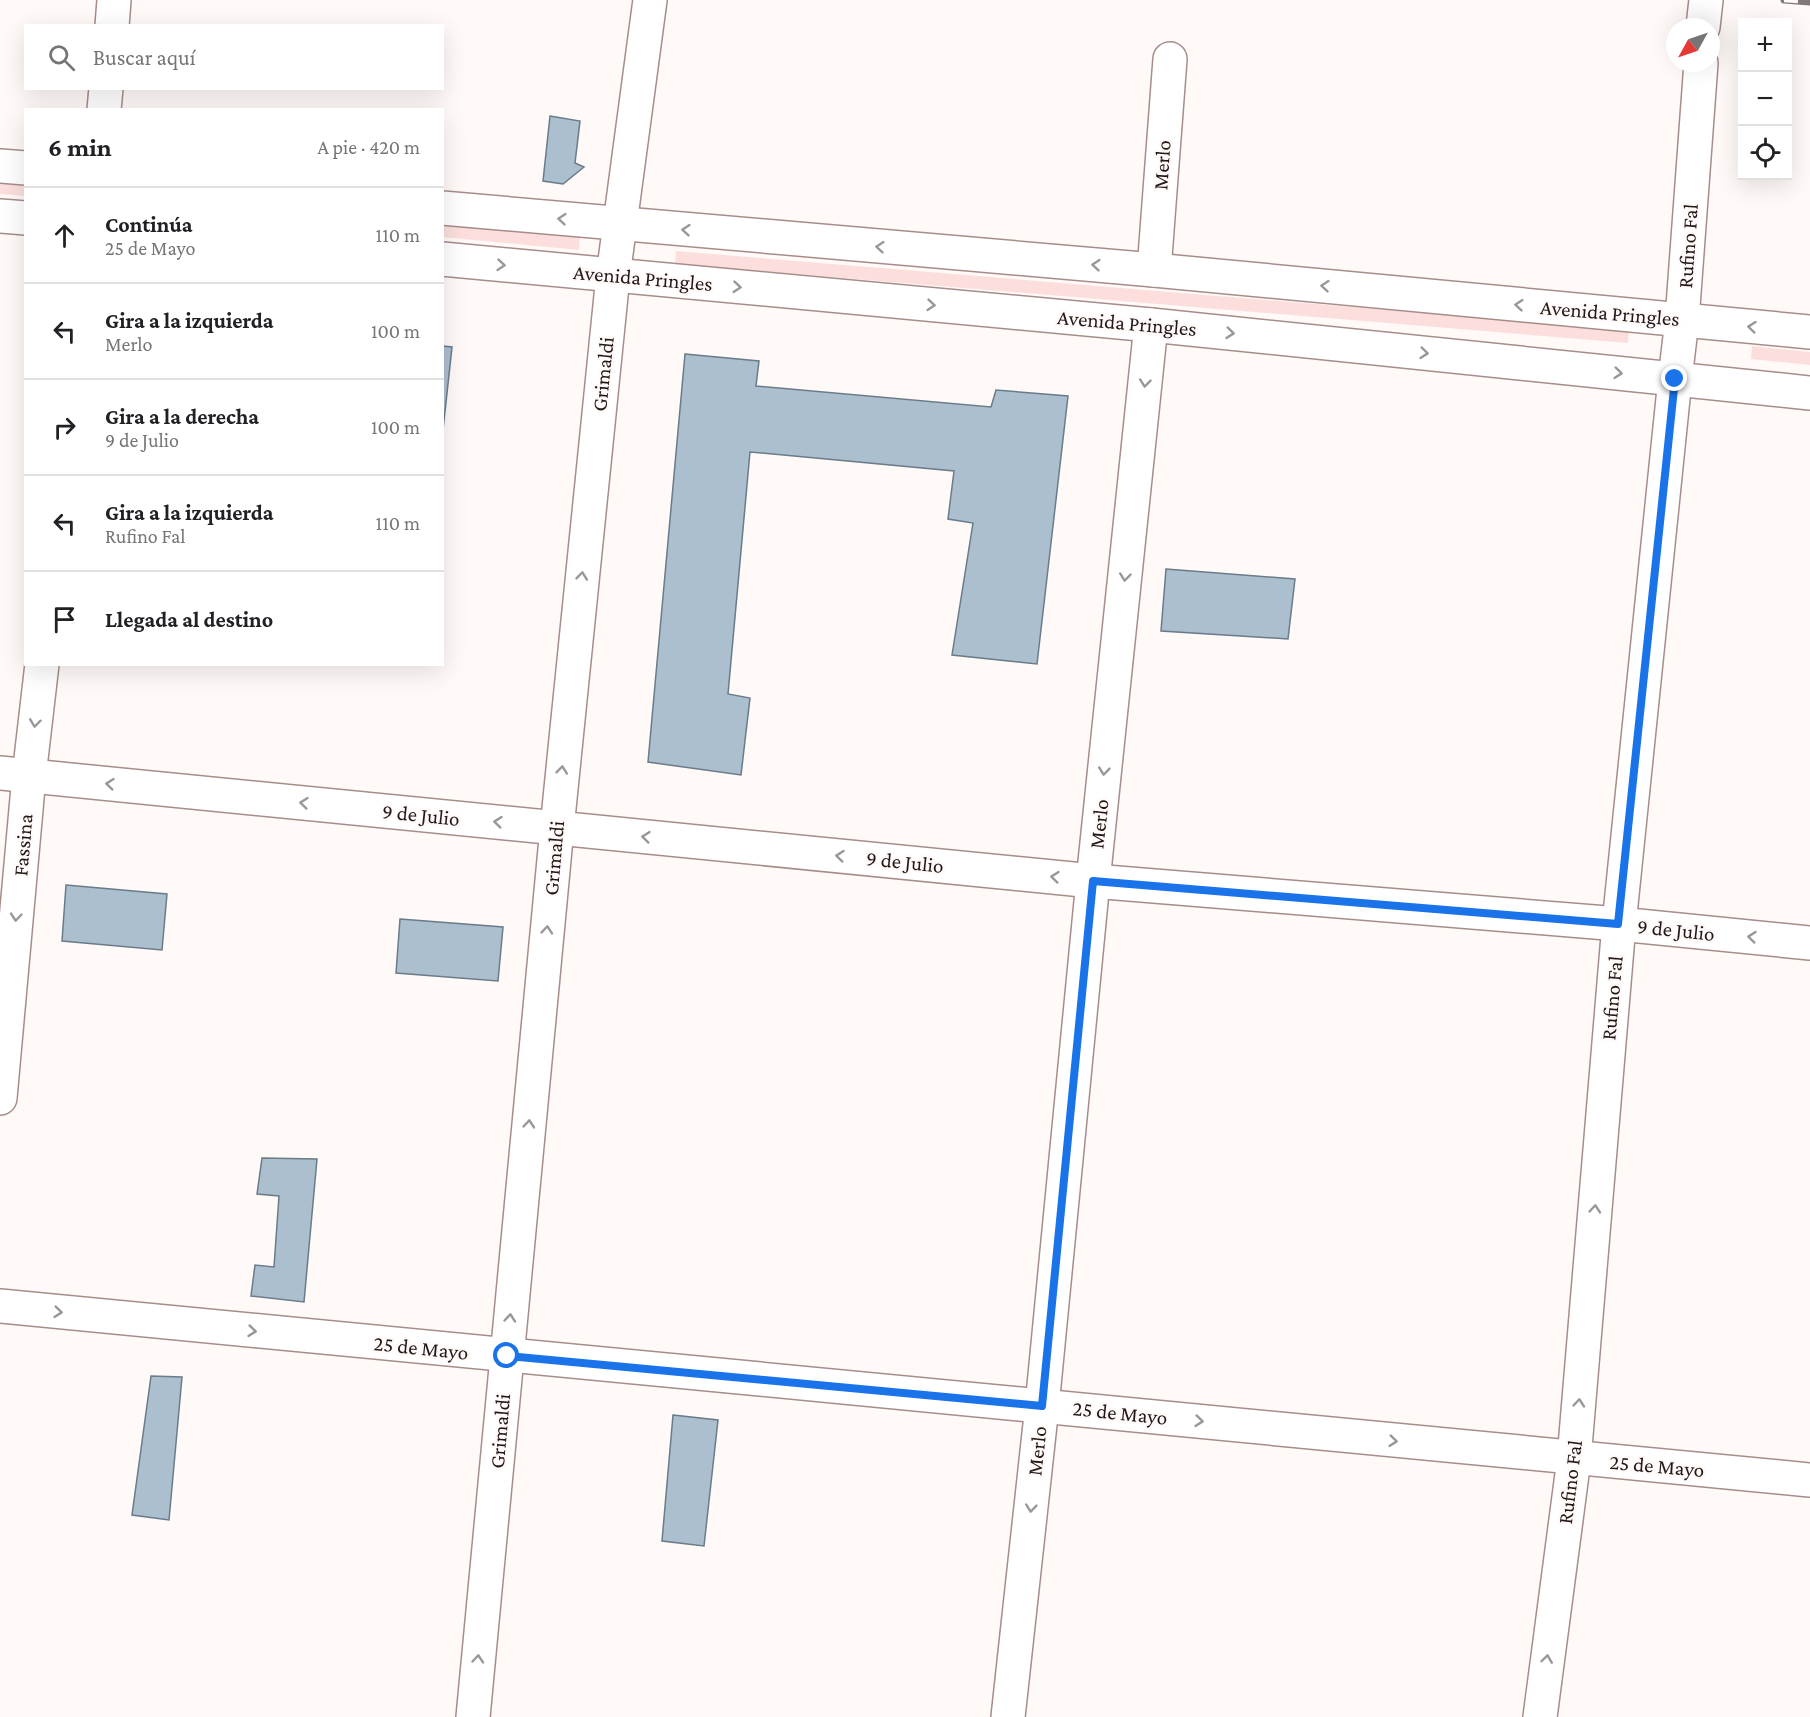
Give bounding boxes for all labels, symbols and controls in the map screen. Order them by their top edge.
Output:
north arrow [1666,18,1720,72]
map controls [1738,18,1792,180]
button: + [1738,18,1792,72]
search box [24,24,444,90]
icon: search [45,41,78,74]
text: Buscar aquí [93,45,195,70]
button: − [1738,72,1792,126]
button: locate [1738,126,1792,180]
text: 6 min [48,133,112,162]
text: A pie · 420 m [317,136,420,158]
street label: Merlo [1148,139,1176,191]
street label: Rufino Fal [1673,203,1703,289]
text: Continúa [105,212,192,237]
one-way arrow [557,213,566,226]
icon: ahead [48,219,81,252]
text: 110 m [376,224,420,246]
one-way arrow [682,224,691,237]
text: 25 de Mayo [105,237,196,259]
one-way arrow [876,241,885,254]
one-way arrow [496,258,505,271]
one-way arrow [1091,259,1100,272]
street label: Avenida Pringles [572,260,714,296]
one-way arrow [732,280,741,293]
one-way arrow [1321,280,1330,293]
street label: Avenida Pringles [1539,295,1681,331]
one-way arrow [926,298,935,311]
one-way arrow [1515,299,1524,312]
street label: Avenida Pringles [1056,305,1198,341]
text: Gira a la izquierda [105,308,274,333]
icon: left [48,315,81,348]
text: 100 m [371,320,420,342]
one-way arrow [1747,321,1756,334]
one-way arrow [1225,326,1235,339]
text: Merlo [105,333,153,355]
street label: Grimaldi [587,335,619,413]
one-way arrow [1419,346,1429,359]
route end [1661,365,1687,391]
one-way arrow [1613,366,1623,379]
one-way arrow [1139,379,1152,388]
text: Gira a la derecha [105,404,259,429]
icon: right [48,411,81,444]
text: 100 m [371,416,420,438]
text: 9 de Julio [105,429,179,451]
text: Gira a la izquierda [105,500,274,525]
icon: left [48,507,81,540]
text: 110 m [376,512,420,534]
text: Rufino Fal [105,525,185,547]
one-way arrow [575,571,588,580]
one-way arrow [1119,573,1132,582]
icon: arrive [48,603,81,636]
text: Llegada al destino [105,607,273,632]
one-way arrow [30,718,42,727]
one-way arrow [556,765,568,774]
one-way arrow [1098,766,1111,776]
one-way arrow [106,778,115,791]
one-way arrow [300,797,309,810]
street label: Merlo [1084,798,1114,850]
street label: 9 de Julio [381,799,461,831]
street label: Fassina [8,813,38,877]
one-way arrow [494,816,503,829]
street label: Grimaldi [539,819,569,896]
one-way arrow [642,831,651,844]
street label: 9 de Julio [865,846,945,878]
one-way arrow [836,850,845,863]
one-way arrow [1051,871,1060,884]
one-way arrow [10,912,23,921]
street label: 9 de Julio [1636,914,1716,946]
one-way arrow [540,925,553,935]
one-way arrow [1747,931,1756,944]
street label: Rufino Fal [1596,955,1628,1041]
one-way arrow [522,1120,535,1129]
one-way arrow [1588,1204,1601,1213]
one-way arrow [54,1305,63,1318]
one-way arrow [503,1314,516,1323]
one-way arrow [248,1324,257,1337]
street label: 25 de Mayo [372,1331,470,1365]
route start [493,1342,519,1368]
street label: Grimaldi [485,1392,515,1469]
street label: 25 de Mayo [1071,1396,1169,1430]
one-way arrow [1572,1398,1585,1408]
one-way arrow [1194,1414,1204,1427]
street label: Merlo [1022,1425,1052,1477]
one-way arrow [1388,1434,1398,1447]
street label: Rufino Fal [1553,1439,1587,1525]
street label: 25 de Mayo [1609,1450,1705,1482]
one-way arrow [1025,1504,1038,1513]
one-way arrow [471,1654,484,1663]
one-way arrow [1541,1654,1553,1664]

